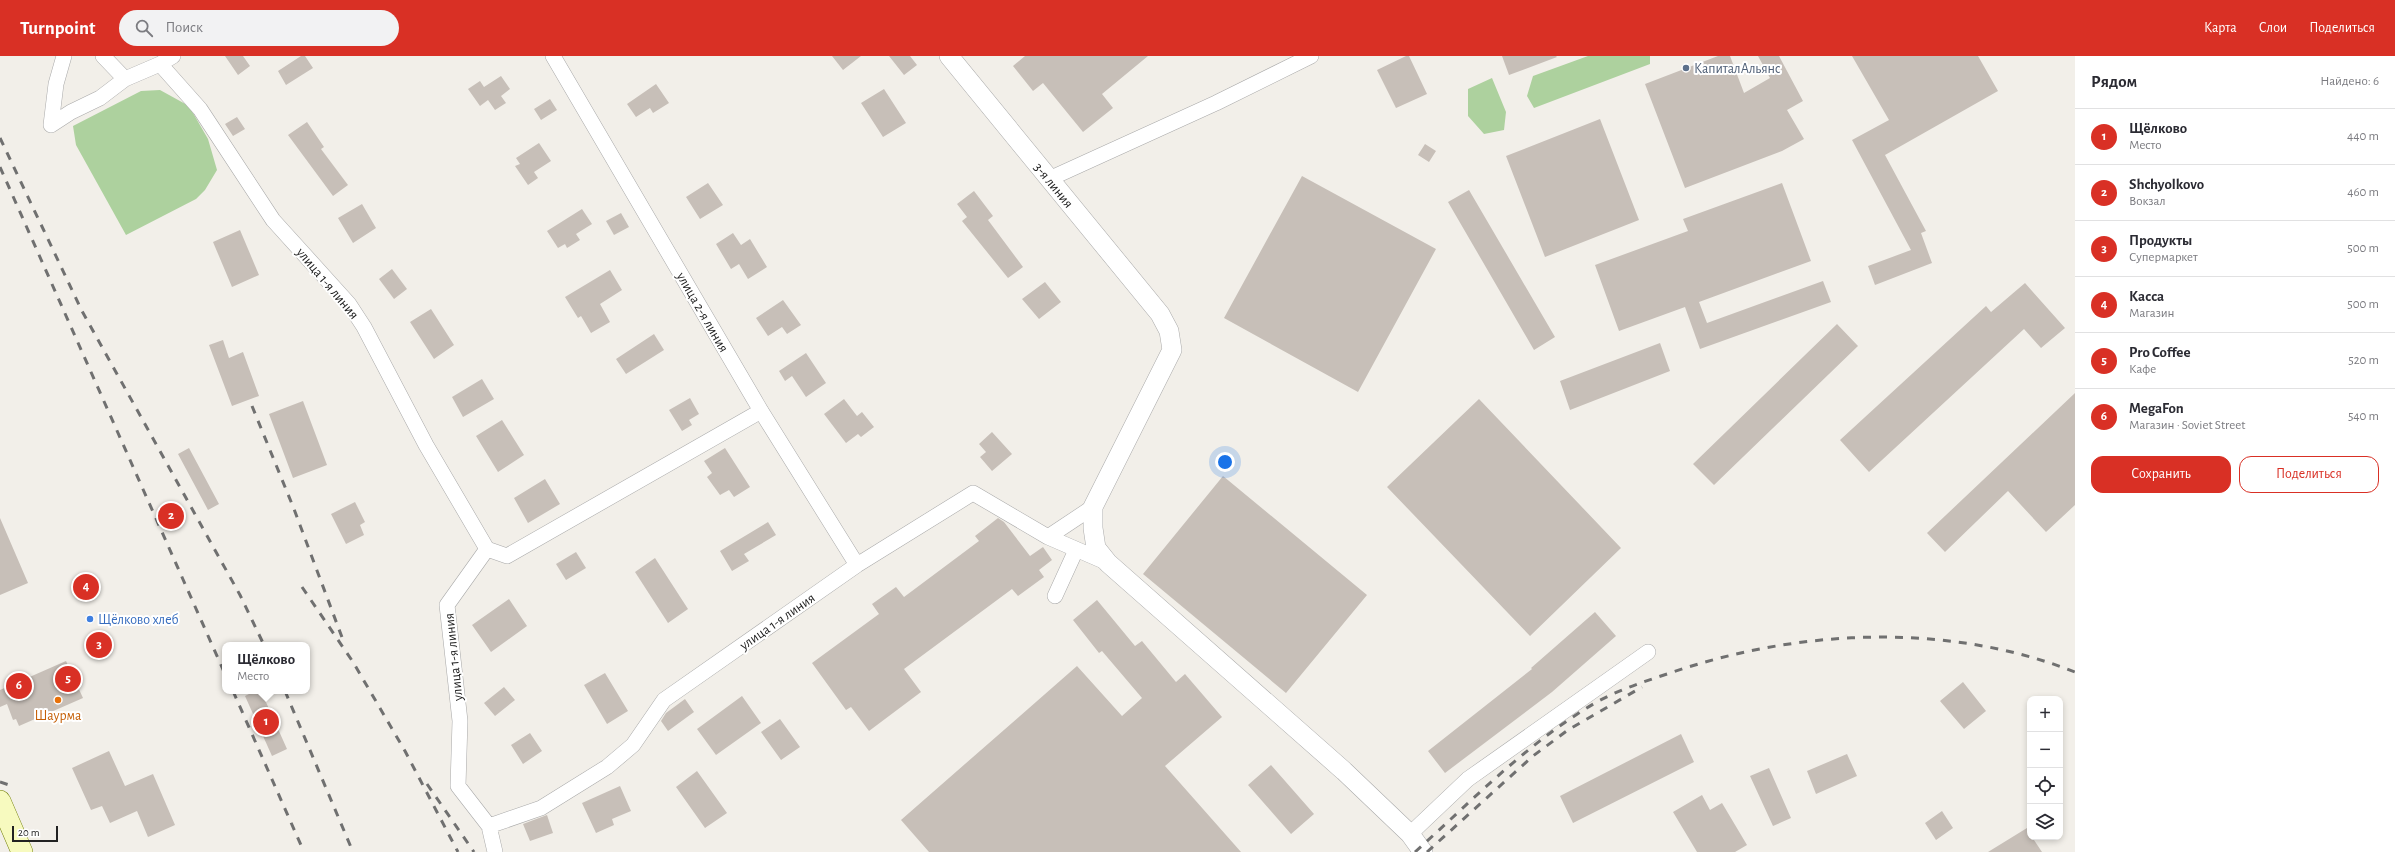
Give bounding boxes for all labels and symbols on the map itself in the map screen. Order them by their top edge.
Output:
place label: КапиталАльянс [1694,62,1781,76]
marker: КапиталАльянс [1681,63,1691,73]
street label: 3-я линия [1031,160,1076,211]
street label: улица 1-я линия [293,245,361,322]
street label: улица 2-я линия [673,269,731,355]
your location [1215,452,1235,472]
pin: 2 [158,501,184,531]
pin: 4 [73,572,99,602]
street label: улица 1-я линия [737,591,818,653]
street label: улица 1-я линия [442,612,466,703]
place label: Щёлково хлеб [98,613,179,627]
marker: Щёлково хлеб [85,614,95,624]
pin: 3 [86,630,112,660]
pin: 5 [55,664,81,694]
pin: 6 [6,671,32,701]
marker: Шаурма [53,695,63,705]
pin: 1 [253,707,279,737]
place label: Шаурма [35,709,82,723]
scale bar [12,824,58,843]

